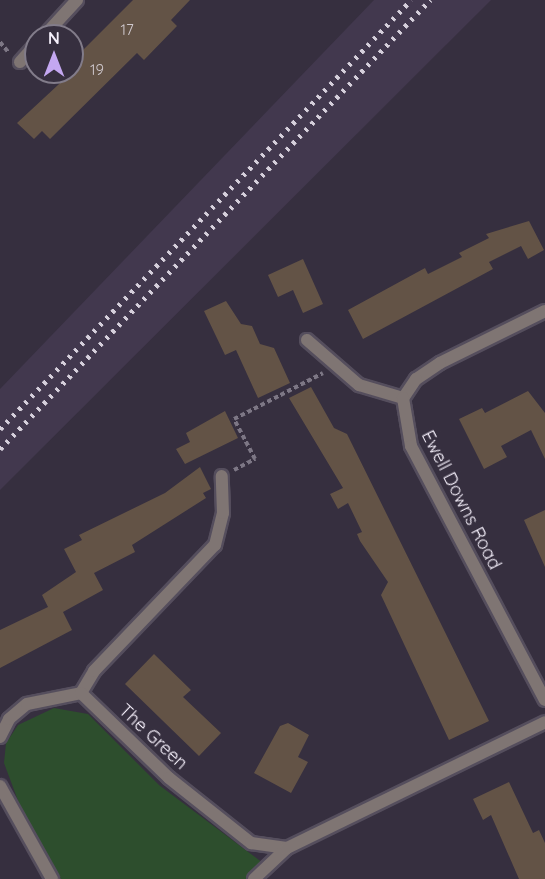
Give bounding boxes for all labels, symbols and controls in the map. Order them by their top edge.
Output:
house number: 17 [120,21,134,39]
north arrow [24,24,84,84]
text: N [48,28,60,48]
house number: 19 [90,61,104,79]
street label: Ewell Downs Road [417,427,505,573]
street label: The Green [114,700,192,774]

